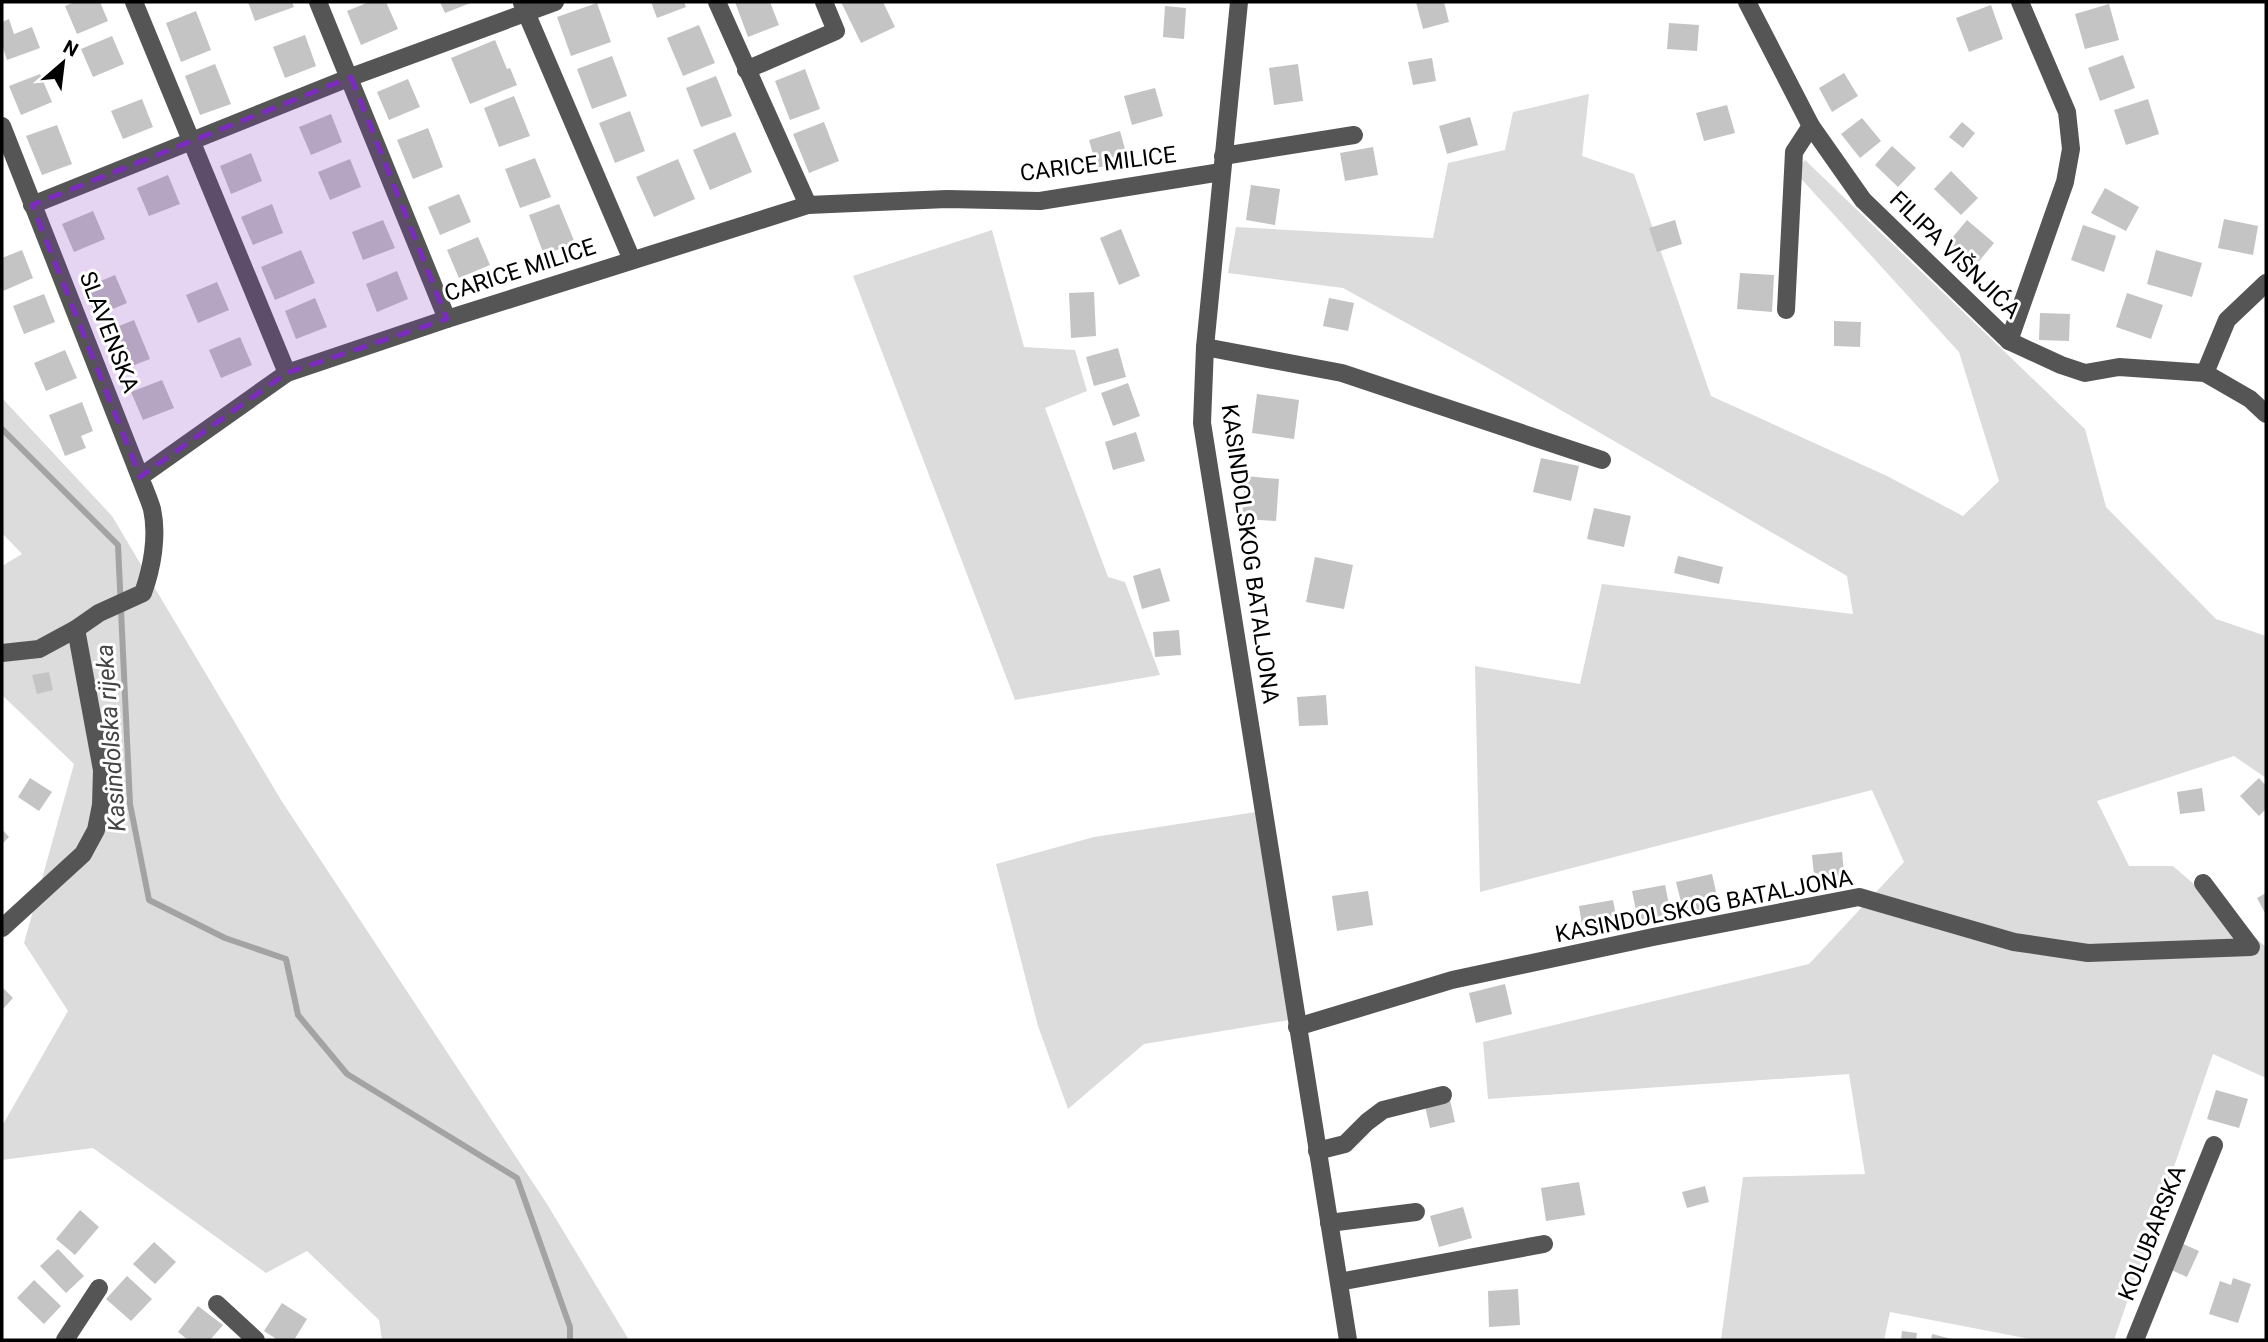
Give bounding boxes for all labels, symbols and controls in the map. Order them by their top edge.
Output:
north arrow [28,28,98,98]
text: N [59,35,82,62]
street label: CARICE MILICE [1018,141,1178,187]
street label: FILIPA VIŠNJIĆA [1884,184,2027,324]
street label: CARICE MILICE [441,233,599,307]
street label: SLAVENSKA [74,268,144,396]
street label: KASINDOLSKOG BATALJONA [1216,402,1284,706]
water label: Kasindolska rijeka [90,643,132,833]
street label: KASINDOLSKOG BATALJONA [1553,864,1855,948]
street label: KOLUBARSKA [2113,1162,2191,1304]

